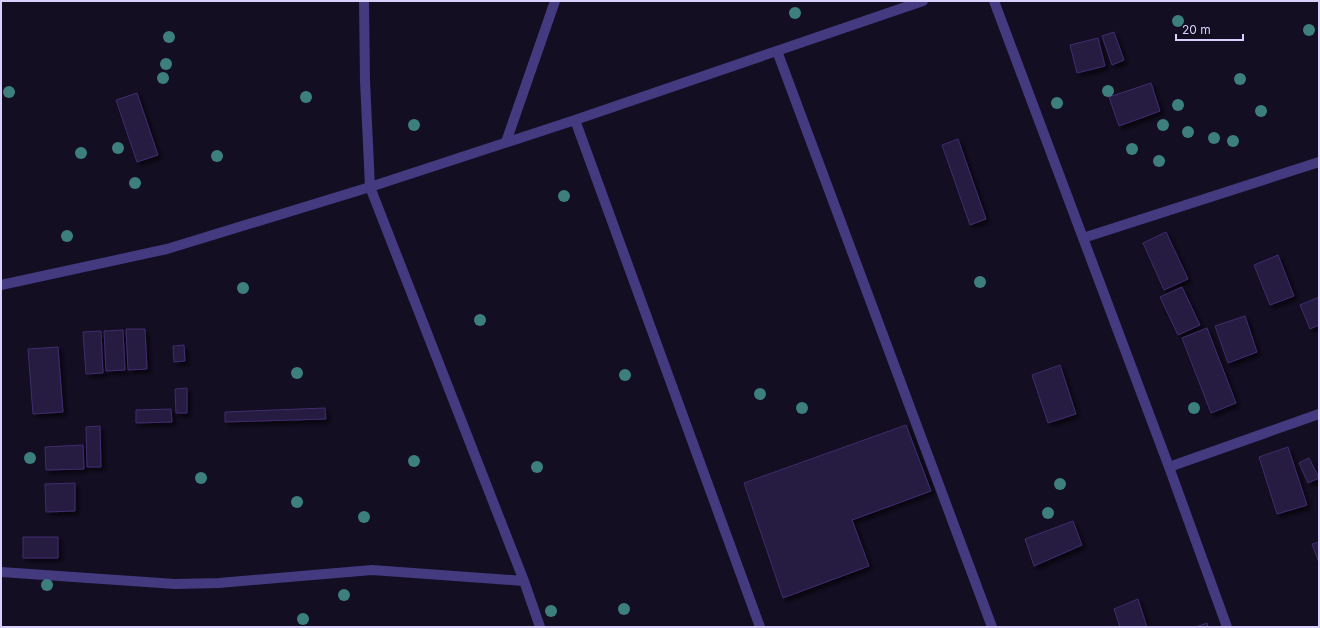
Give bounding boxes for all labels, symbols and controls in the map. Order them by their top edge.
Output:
scale bar [1176,16,1243,42]
text: 20 m [1182,22,1211,37]

